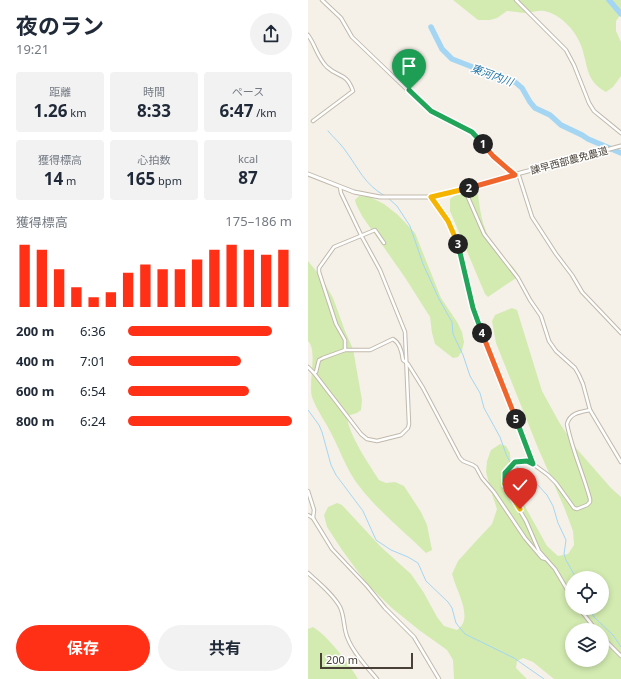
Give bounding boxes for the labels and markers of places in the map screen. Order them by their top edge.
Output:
pin [392,49,426,90]
pin: 1 [473,134,493,154]
pin: 2 [459,178,479,198]
pin: 3 [448,234,468,254]
pin: 4 [472,323,492,343]
pin: 5 [506,409,526,429]
pin [503,468,537,509]

